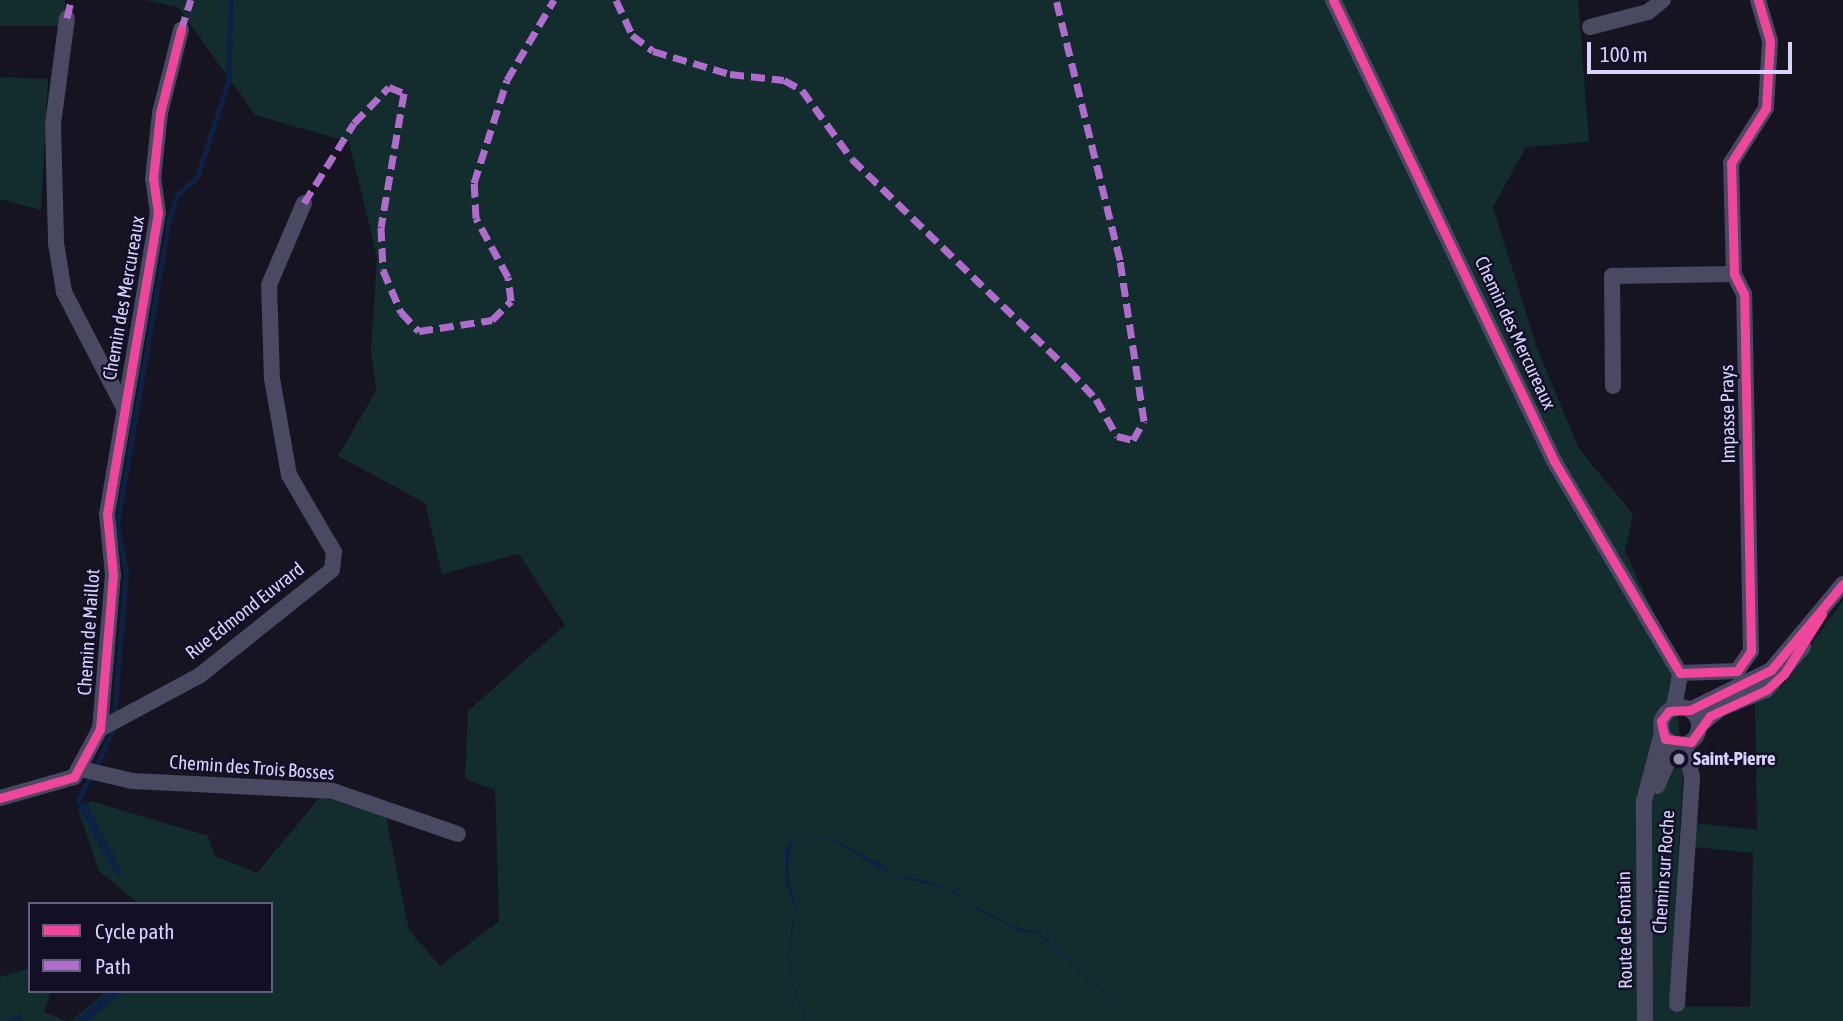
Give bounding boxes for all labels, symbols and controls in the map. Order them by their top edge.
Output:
scale bar [1591,28,1796,72]
text: 100 m [1600,42,1648,66]
street label: Chemin des Mercureaux [98,214,150,382]
street label: Chemin des Mercureaux [1470,253,1560,413]
street label: Impasse Prays [1716,364,1740,464]
street label: Rue Edmond Euvrard [181,558,309,664]
street label: Chemin de Maillot [73,568,105,696]
place label: Saint-Pierre [1693,748,1776,770]
street label: Chemin des Trois Bosses [169,751,335,785]
marker: Saint-Pierre [1671,751,1687,767]
street label: Chemin sur Roche [1648,810,1680,934]
street label: Route de Fontain [1613,871,1637,989]
legend [28,902,273,993]
text: Cycle path [95,919,174,943]
text: Path [95,954,131,978]

